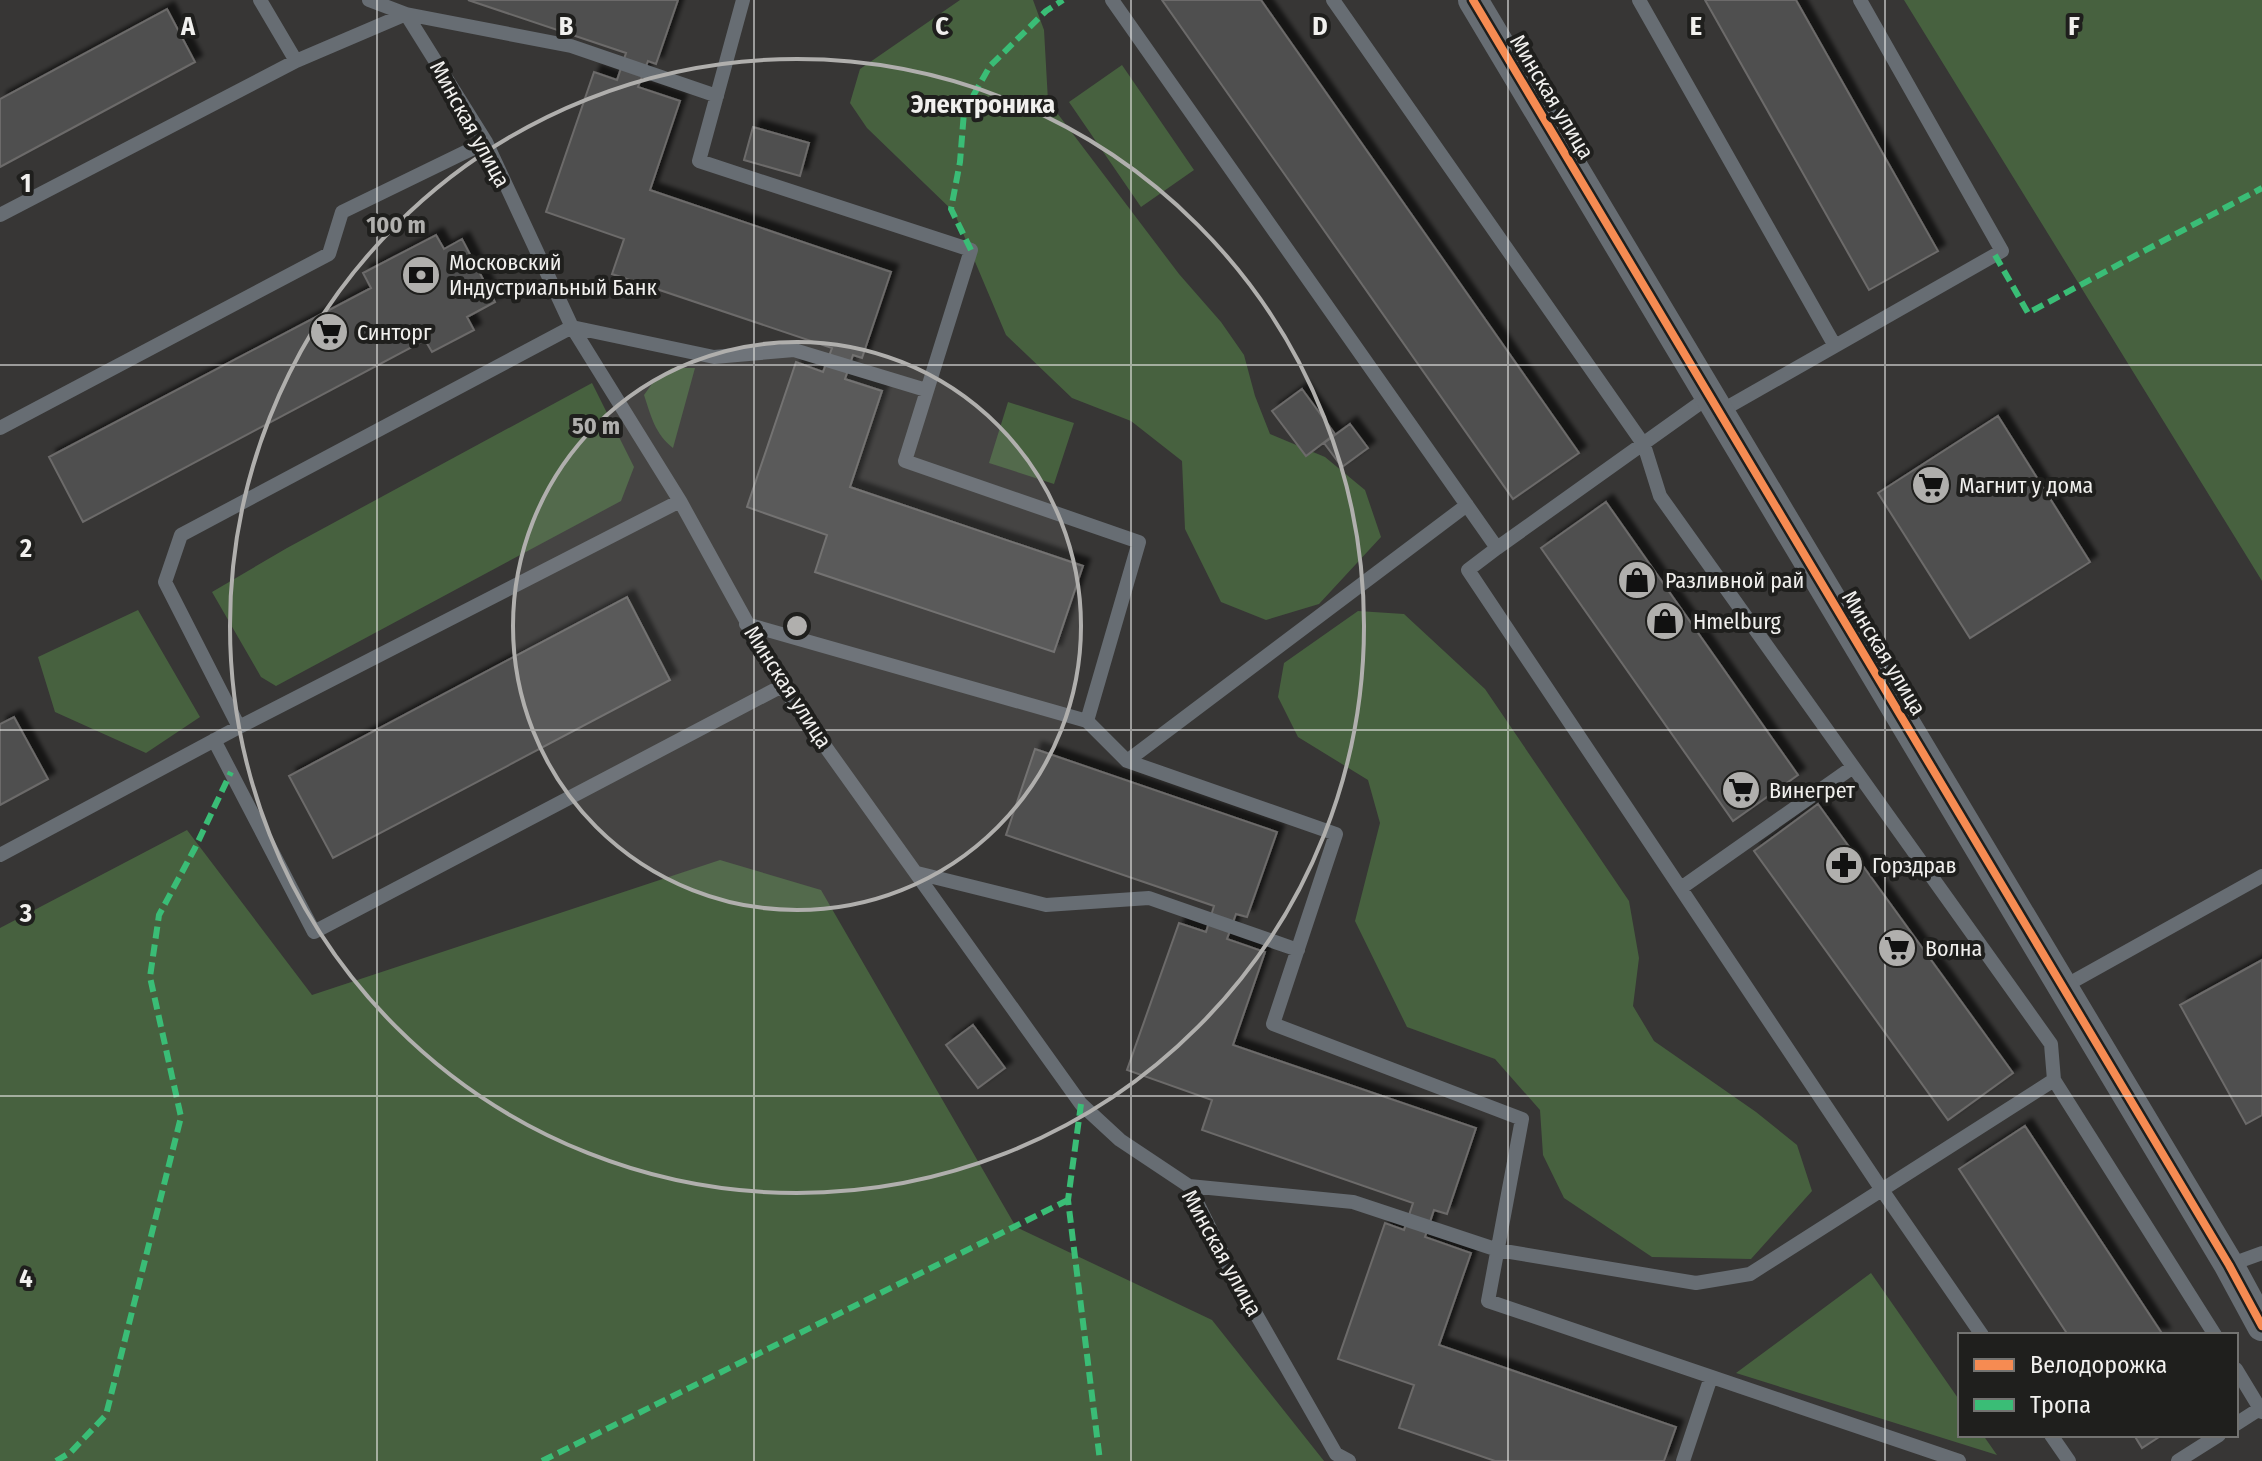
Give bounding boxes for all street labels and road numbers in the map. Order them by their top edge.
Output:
street label: Минская улица [1504,30,1600,164]
street label: Минская улица [424,56,516,192]
street label: Минская улица [1836,586,1932,720]
street label: Минская улица [738,621,838,753]
street label: Минская улица [1176,1185,1268,1321]

